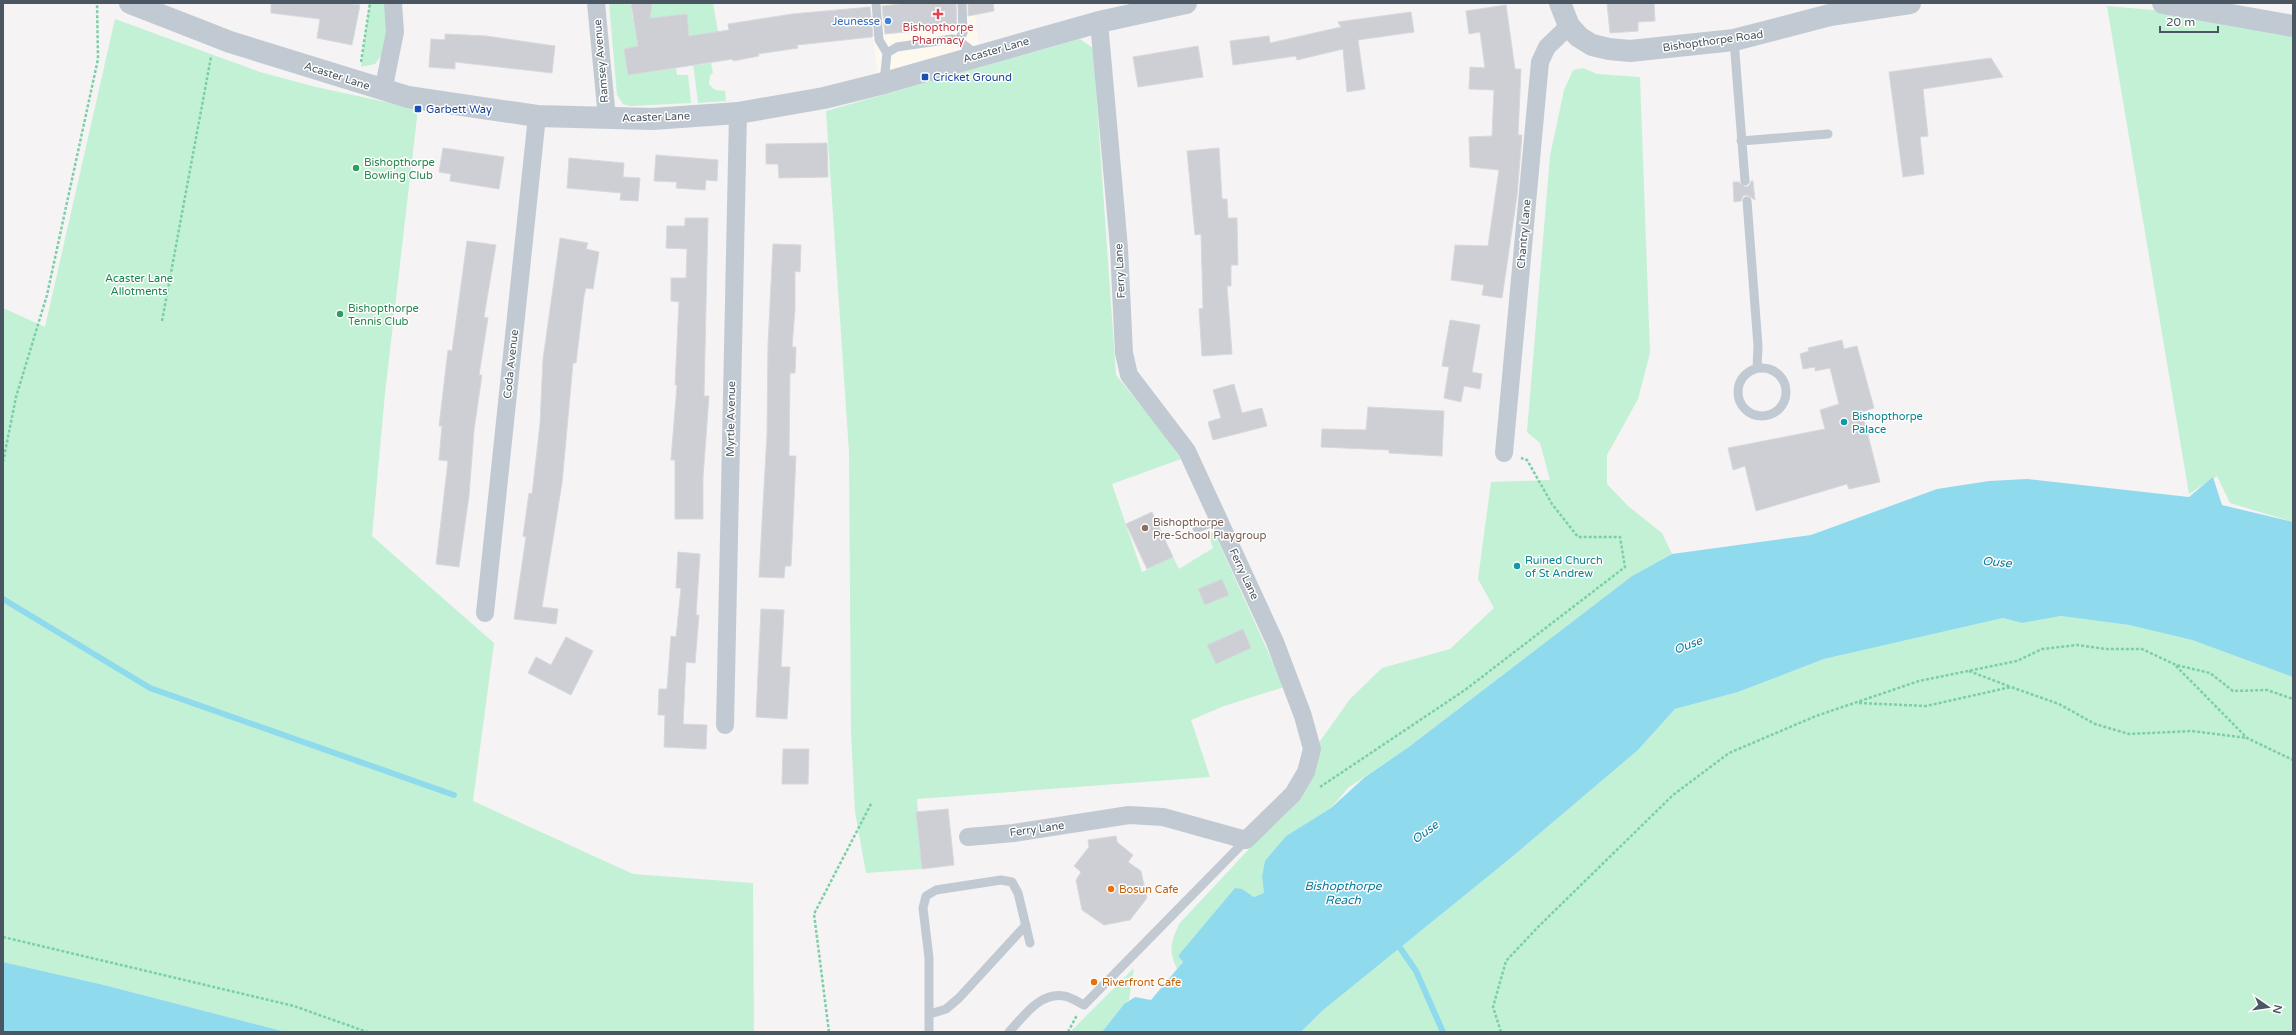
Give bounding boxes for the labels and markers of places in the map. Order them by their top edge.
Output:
marker: Bishopthorpe Pharmacy [933,9,943,19]
place label: Jeunesse [832,15,880,28]
marker: Jeunesse [883,16,893,26]
place label: Bishopthorpe Pharmacy [903,21,973,47]
place label: Cricket Ground [933,71,1012,84]
marker: Cricket Ground [920,72,930,82]
place label: Garbett Way [426,103,492,116]
marker: Garbett Way [413,104,423,114]
place label: Bishopthorpe Bowling Club [364,156,435,182]
marker: Bishopthorpe Bowling Club [351,163,361,173]
place label: Bishopthorpe Tennis Club [348,302,419,328]
marker: Bishopthorpe Tennis Club [335,309,345,319]
place label: Bishopthorpe Palace [1852,410,1923,436]
marker: Bishopthorpe Palace [1839,417,1849,427]
place label: Bishopthorpe Pre-School Playgroup [1153,516,1267,542]
marker: Bishopthorpe Pre-School Playgroup [1140,523,1150,533]
place label: Ruined Church of St Andrew [1525,554,1603,580]
marker: Ruined Church of St Andrew [1512,561,1522,571]
place label: Bosun Cafe [1119,883,1179,896]
marker: Bosun Cafe [1106,884,1116,894]
place label: Riverfront Cafe [1102,976,1181,989]
marker: Riverfront Cafe [1089,977,1099,987]

